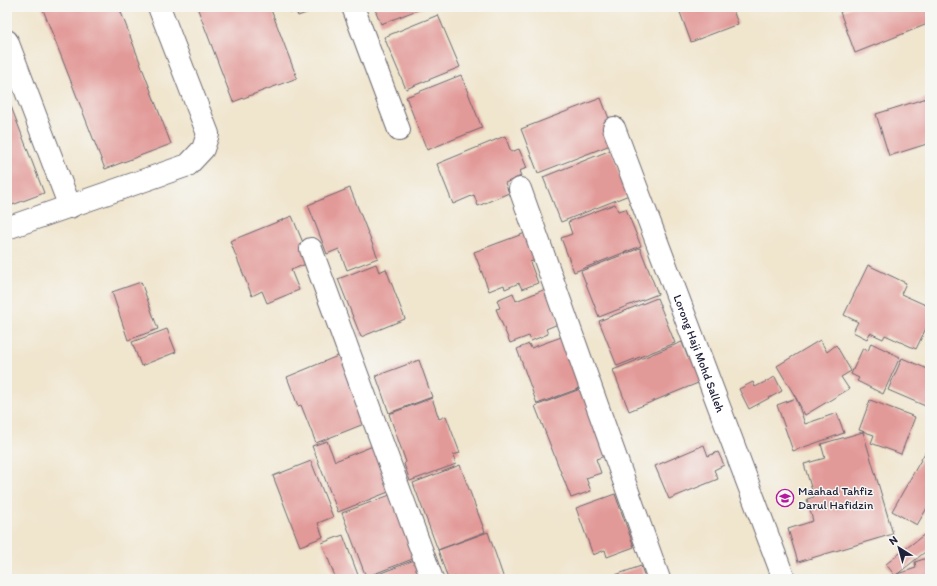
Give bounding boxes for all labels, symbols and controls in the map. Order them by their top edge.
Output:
street label: Lorong Haji Mohd Salleh [670,293,728,415]
place label: Maahad Tahfiz Darul Hafidzin [798,484,874,512]
school or university icon: Maahad Tahfiz Darul Hafidzin [775,488,795,508]
north arrow [879,528,919,568]
text: N [886,533,900,548]

